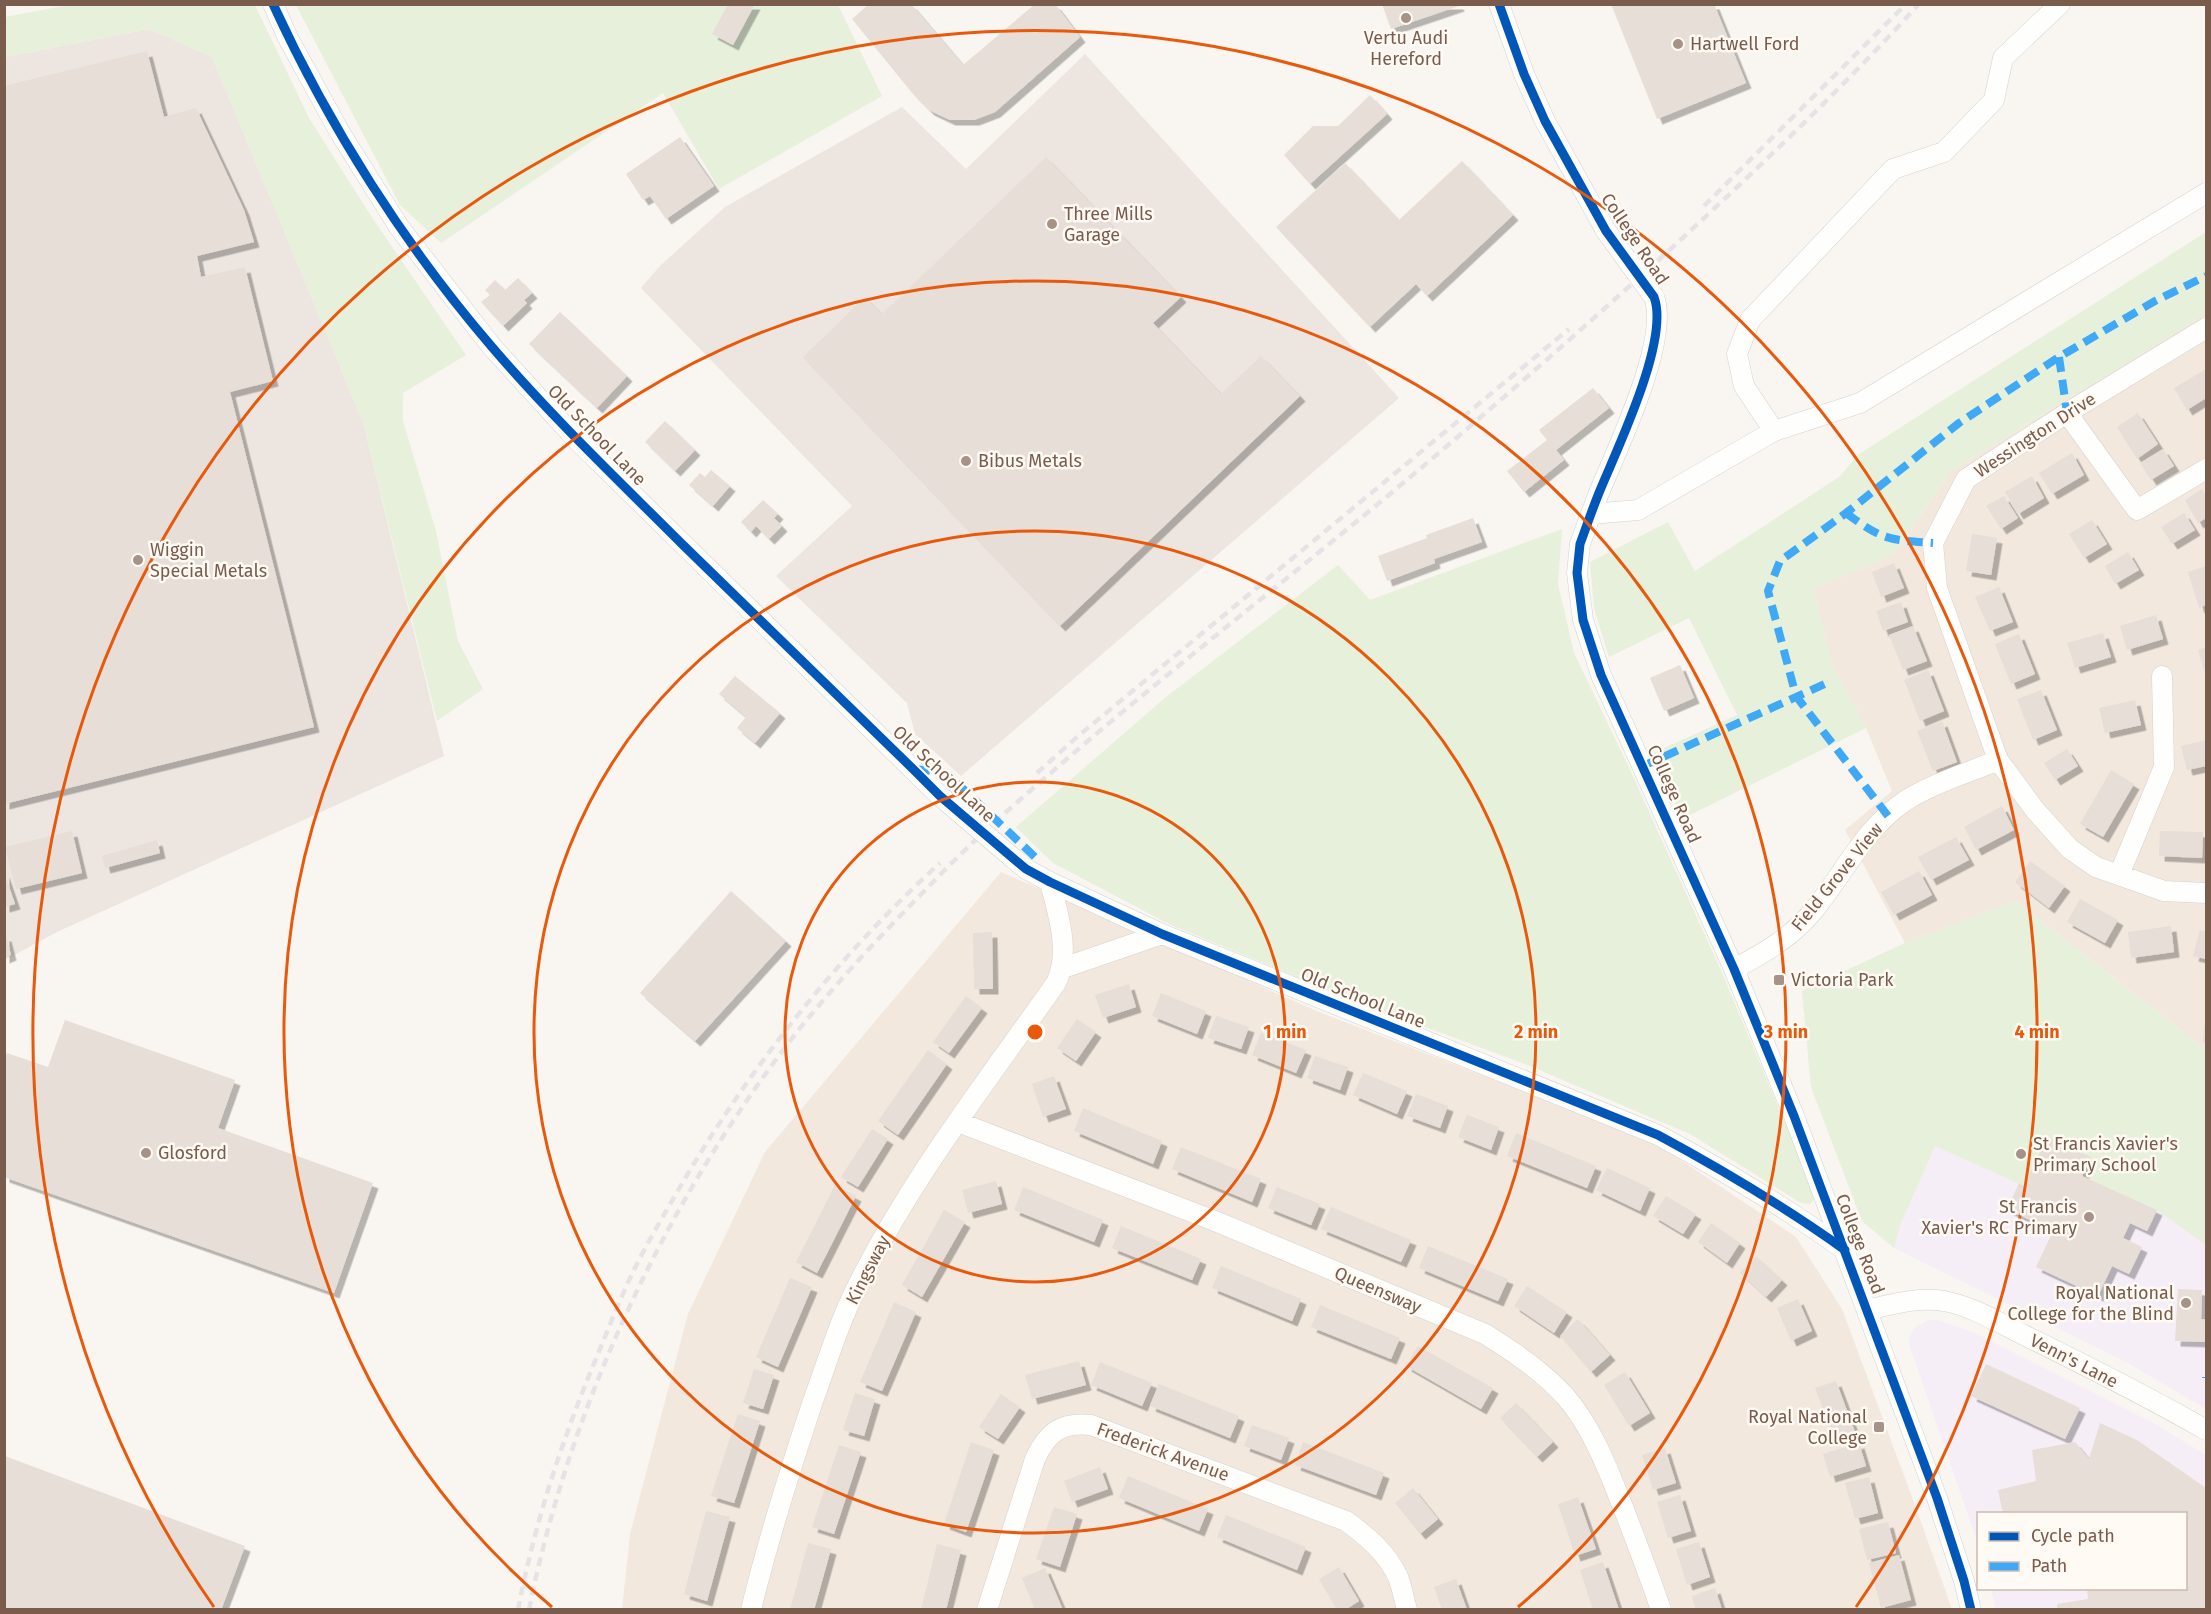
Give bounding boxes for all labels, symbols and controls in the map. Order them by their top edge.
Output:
marker: Vertu Audi Hereford [1399,11,1413,25]
place label: Vertu Audi Hereford [1364,27,1448,70]
place label: Hartwell Ford [1690,33,1799,55]
marker: Hartwell Ford [1671,37,1685,51]
street label: College Road [1596,189,1674,289]
place label: Three Mills Garage [1064,203,1153,246]
marker: Three Mills Garage [1045,217,1059,231]
street label: Old School Lane [543,380,651,490]
street label: Wessington Drive [1970,388,2100,482]
place label: Bibus Metals [978,450,1082,472]
marker: Bibus Metals [959,454,973,468]
place label: Wiggin Special Metals [150,539,267,582]
marker: Wiggin Special Metals [131,553,145,567]
street label: Old School Lane [888,721,1000,827]
street label: College Road [1642,741,1706,847]
street label: Field Grove View [1787,818,1888,936]
street label: Old School Lane [1298,963,1428,1033]
place label: Victoria Park [1791,969,1894,991]
marker: Victoria Park [1772,973,1786,987]
text: 1 min [1263,1021,1307,1043]
text: 2 min [1514,1021,1558,1043]
text: 3 min [1763,1021,1808,1043]
text: 4 min [2014,1021,2060,1043]
centre of rings [1025,1022,1045,1042]
place label: St Francis Xavier's Primary School [2033,1133,2178,1176]
place label: Glosford [158,1142,227,1164]
marker: Glosford [139,1146,153,1160]
marker: St Francis Xavier's Primary School [2014,1147,2028,1161]
street label: College Road [1831,1191,1889,1297]
place label: St Francis Xavier's RC Primary [1921,1196,2077,1239]
marker: St Francis Xavier's RC Primary [2082,1210,2096,1224]
street label: Kingsway [841,1232,895,1308]
street label: Queensway [1331,1262,1425,1318]
place label: Royal National College for the Blind [2008,1282,2174,1325]
marker: Royal National College for the Blind [2179,1296,2193,1310]
street label: Venn's Lane [2026,1329,2122,1393]
place label: Royal National College [1748,1406,1867,1449]
street label: Frederick Avenue [1094,1418,1232,1486]
marker: Royal National College [1872,1420,1886,1434]
legend [1977,1512,2187,1590]
text: Cycle path [2031,1525,2115,1547]
text: Path [2031,1555,2067,1577]

